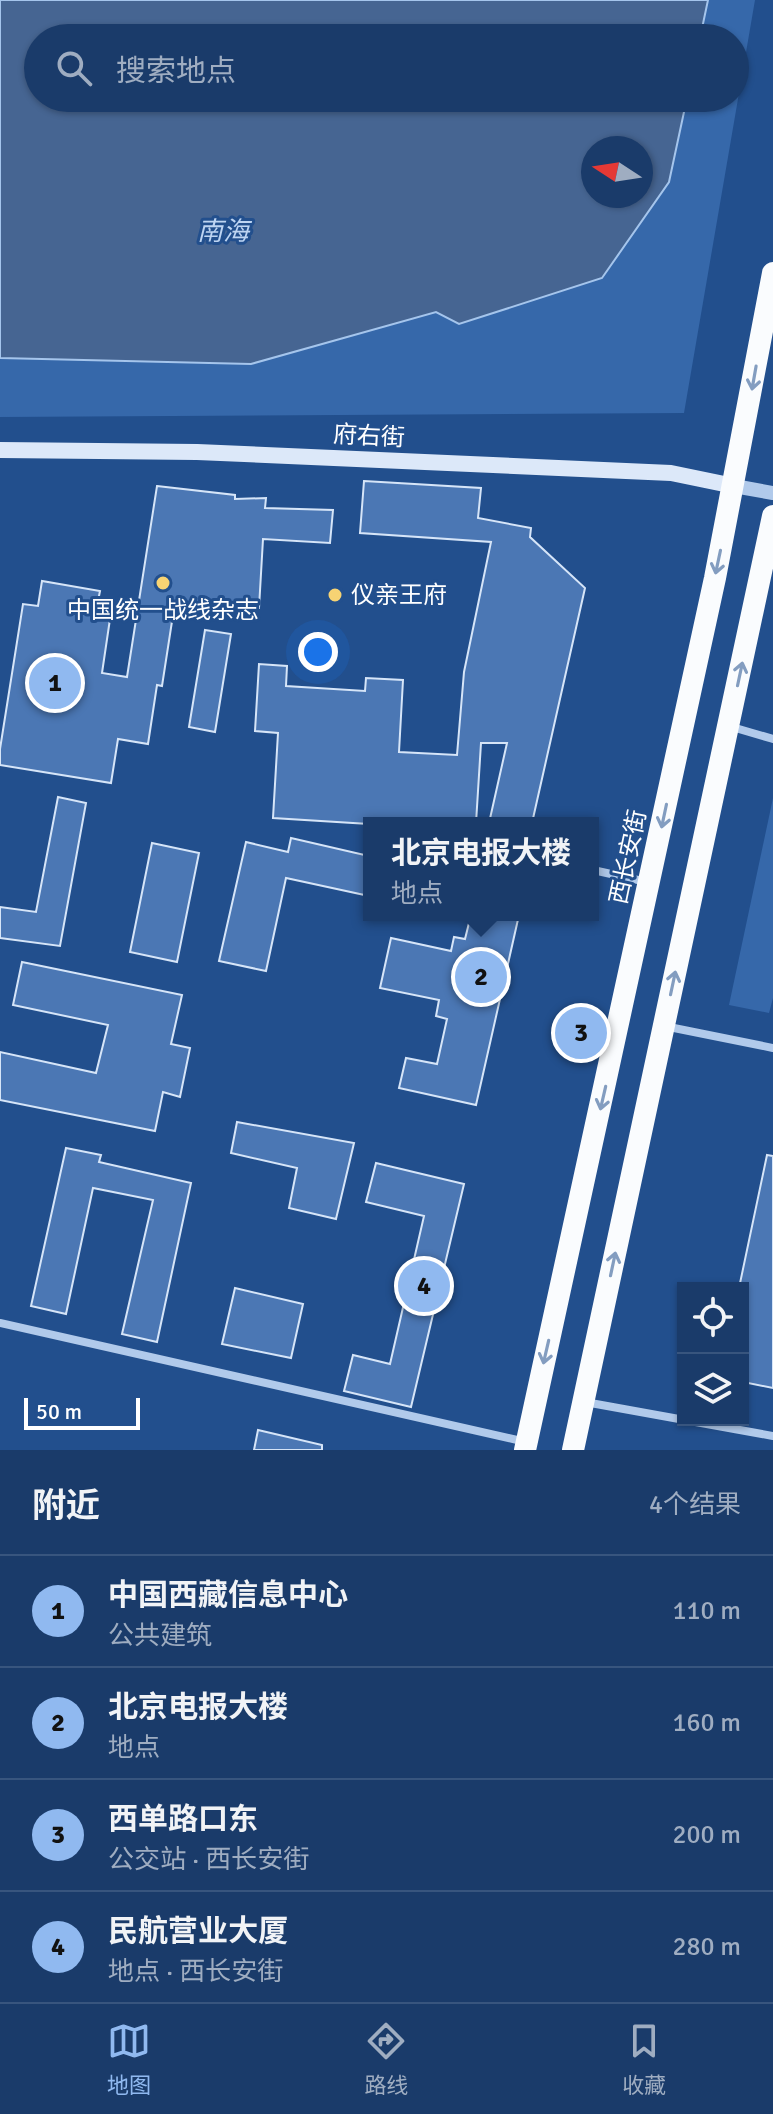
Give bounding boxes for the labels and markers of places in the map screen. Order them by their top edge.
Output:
marker: 中国统一战线杂志 [154,574,172,592]
place label: 仪亲王府 [351,580,447,610]
marker: 仪亲王府 [326,586,344,604]
place label: 中国统一战线杂志 [67,595,259,625]
pin: 1 [29,653,81,713]
pin: 2 [455,947,507,1007]
pin: 3 [555,1003,607,1063]
pin: 4 [398,1256,450,1316]

